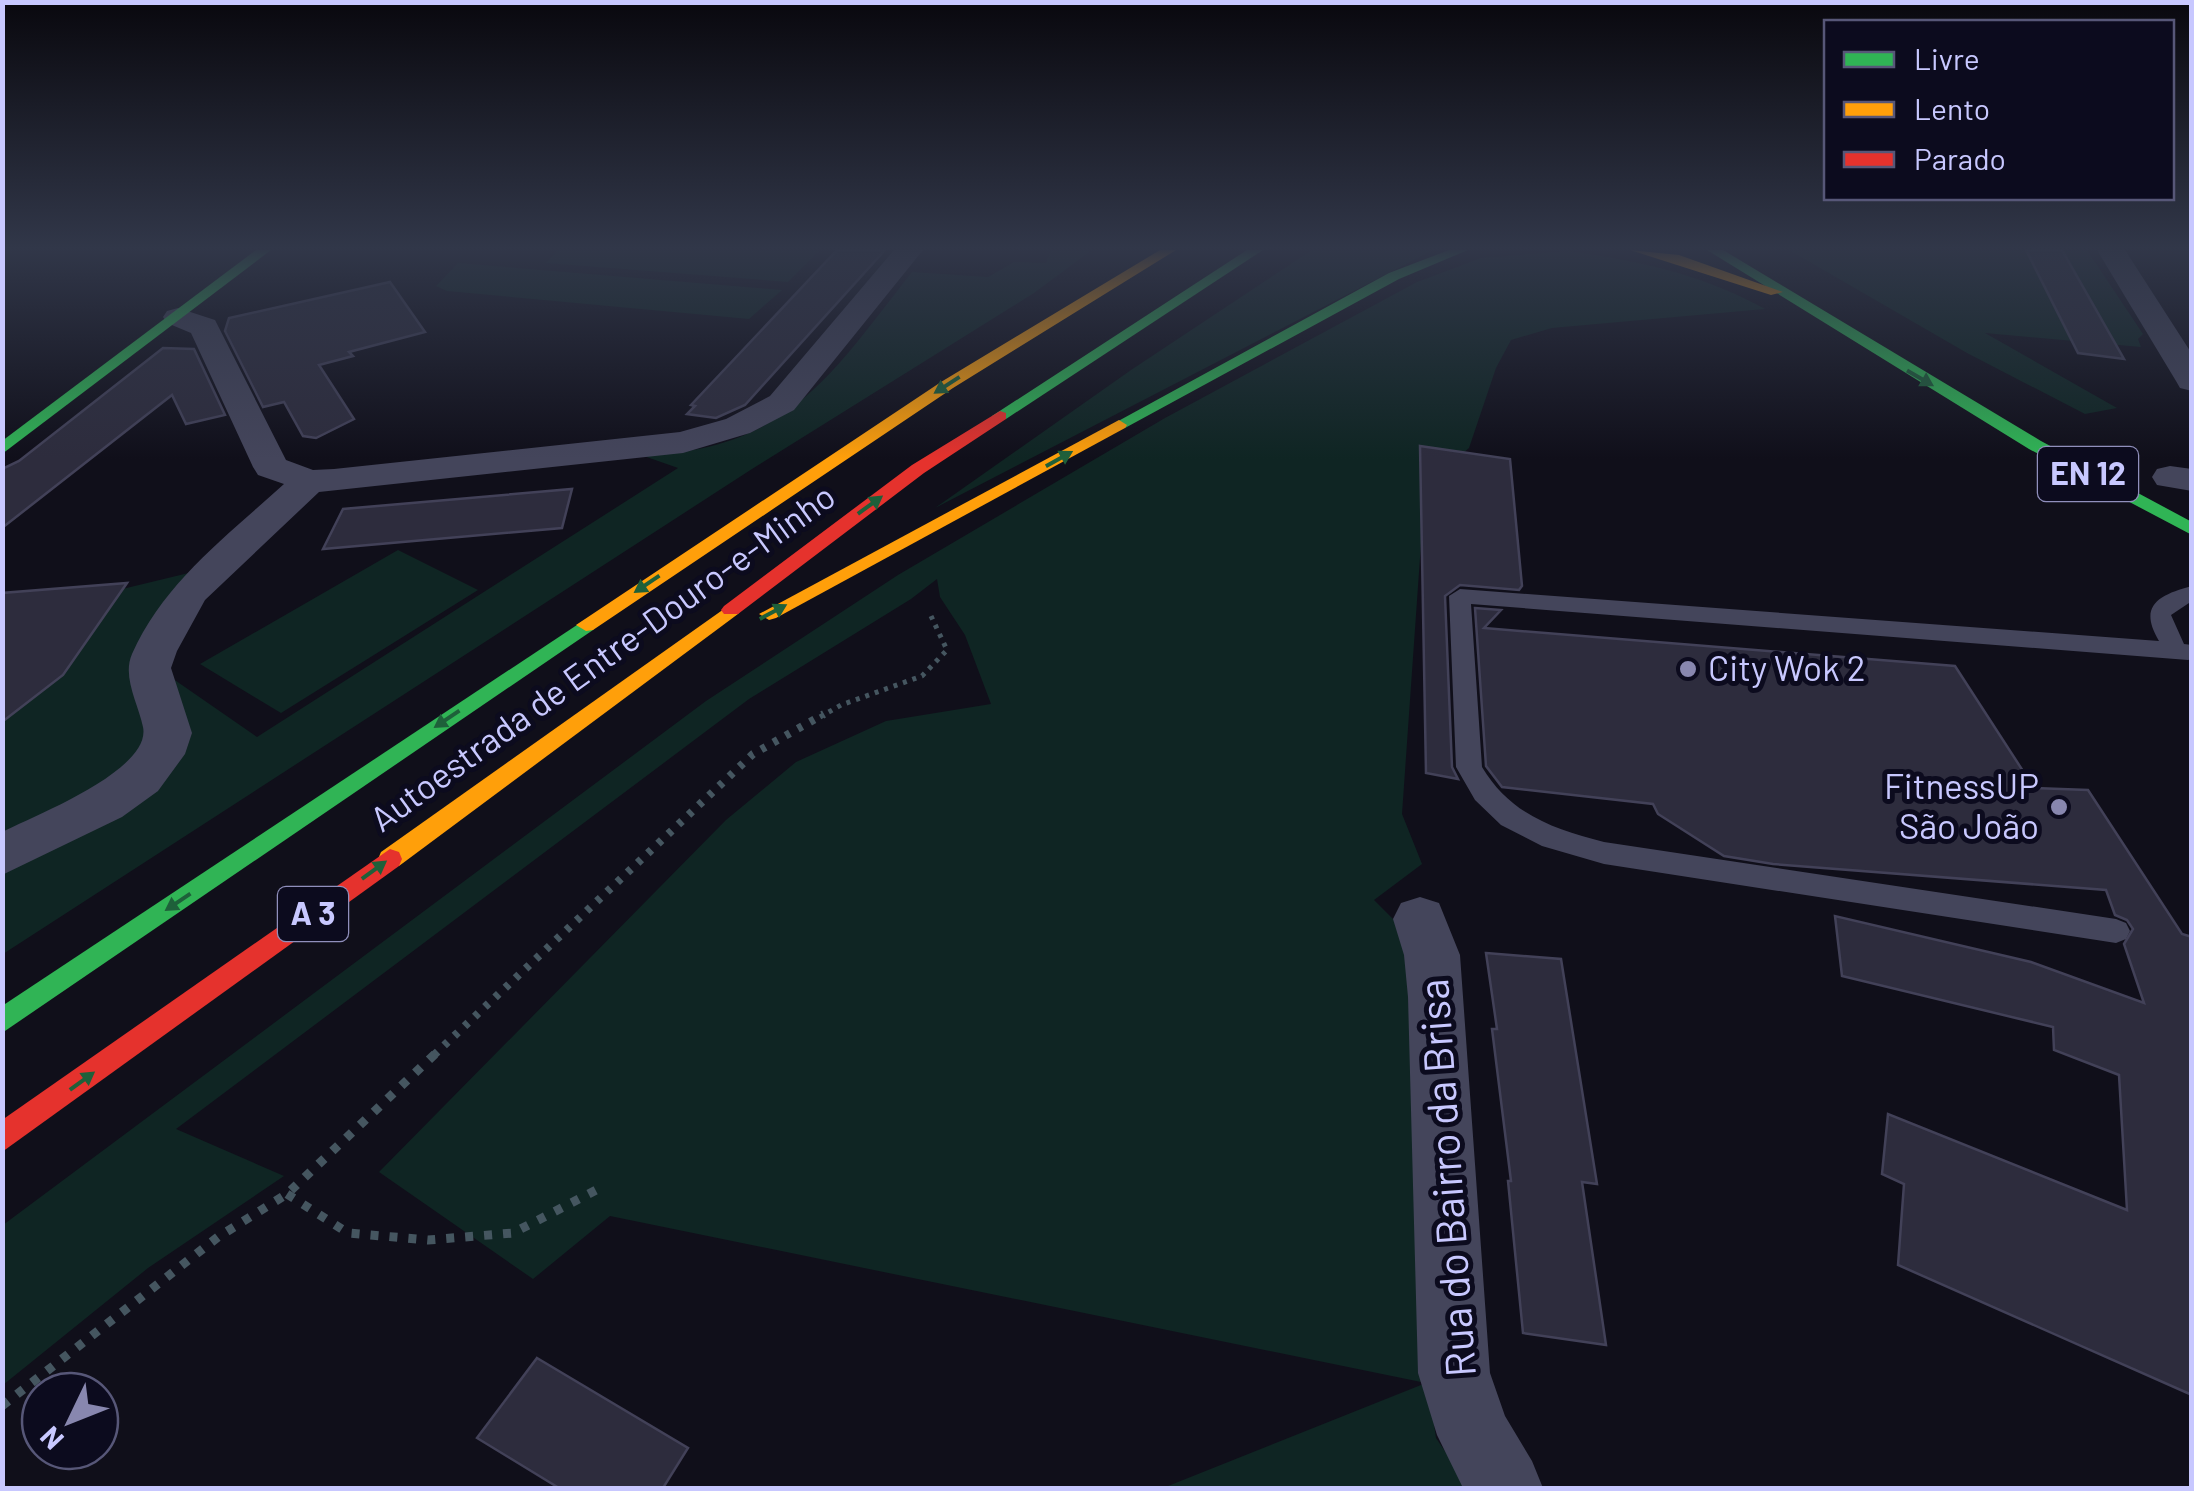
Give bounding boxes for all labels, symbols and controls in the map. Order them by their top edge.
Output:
legend [1824,20,2174,200]
text: Livre [1914,40,1980,76]
text: Lento [1914,90,1990,126]
text: Parado [1914,140,2006,176]
one-way arrow [1906,369,1934,386]
one-way arrow [934,376,961,394]
road number: EN 12 [2038,447,2138,501]
one-way arrow [1045,451,1074,468]
street label: Autoestrada de Entre-Douro-e-Minho [361,474,842,839]
one-way arrow [857,495,883,515]
one-way arrow [634,574,661,593]
one-way arrow [758,604,787,621]
place label: City Wok 2 [1708,646,1865,688]
marker: City Wok 2 [1677,658,1699,680]
one-way arrow [433,709,460,728]
place label: FitnessUP São João [1884,764,2039,846]
marker: FitnessUP São João [2048,796,2070,818]
one-way arrow [360,861,387,881]
road number: A 3 [278,887,348,941]
one-way arrow [164,892,191,911]
street label: Rua do Bairro da Brisa [1406,977,1484,1379]
one-way arrow [68,1072,95,1091]
north arrow [20,1371,120,1471]
text: N [32,1420,70,1457]

